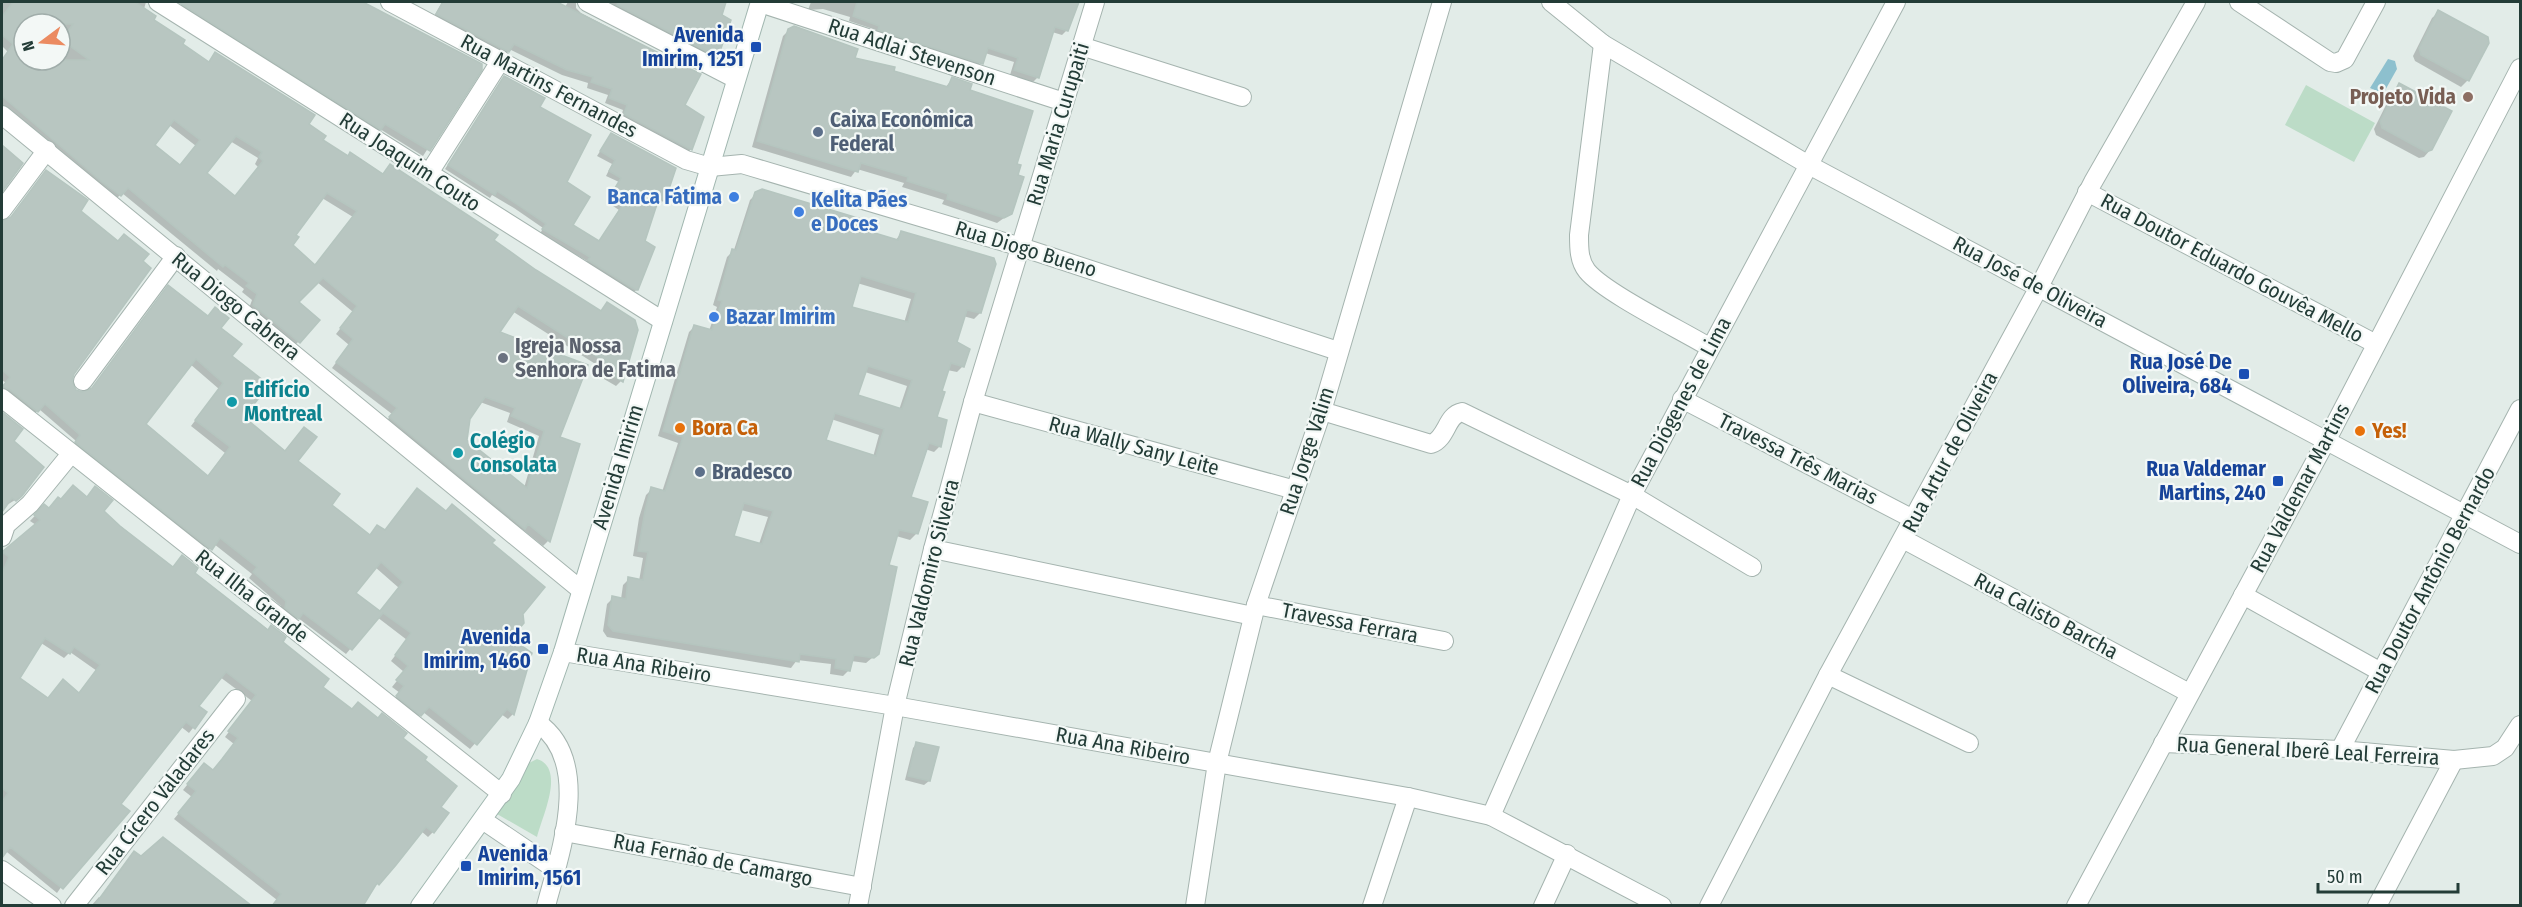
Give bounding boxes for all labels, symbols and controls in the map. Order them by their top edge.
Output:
north arrow [12,12,72,72]
street label: Rua Adlai Stevenson [825,13,999,91]
place label: Avenida Imirim, 1251 [642,22,744,72]
street label: Rua Martins Fernandes [456,28,642,144]
text: N [18,39,39,53]
street label: Rua Maria Curupaiti [1021,39,1095,209]
marker: Avenida Imirim, 1251 [749,40,763,54]
place label: Projeto Vida [2350,84,2456,110]
marker: Projeto Vida [2461,90,2475,104]
street label: Rua Joaquim Couto [335,107,485,217]
place label: Caixa Econômica Federal [830,107,974,157]
marker: Caixa Econômica Federal [811,125,825,139]
place label: Banca Fátima [607,184,722,210]
place label: Kelita Pães e Doces [811,187,907,237]
street label: Rua Doutor Eduardo Gouvêa Mello [2096,188,2368,348]
marker: Banca Fátima [727,190,741,204]
marker: Kelita Pães e Doces [792,205,806,219]
street label: Rua Diogo Bueno [952,215,1100,283]
street label: Rua José de Oliveira [1948,230,2112,334]
street label: Rua Diogo Cabrera [167,246,305,366]
place label: Bazar Imirim [726,304,836,330]
marker: Bazar Imirim [707,310,721,324]
street label: Rua Diógenes de Lima [1625,312,1737,492]
place label: Igreja Nossa Senhora de Fatima [515,333,676,383]
place label: Rua José De Oliveira, 684 [2122,349,2232,399]
marker: Igreja Nossa Senhora de Fatima [496,351,510,365]
street label: Rua Artur de Oliveira [1897,367,2003,537]
marker: Rua José De Oliveira, 684 [2237,367,2251,381]
place label: Edifício Montreal [244,377,323,427]
street label: Rua Jorge Valim [1274,384,1340,518]
marker: Edifício Montreal [225,395,239,409]
street label: Rua Valdemar Martins [2244,399,2356,577]
street label: Avenida Imirim [587,401,649,533]
street label: Travessa Três Marias [1714,408,1882,510]
street label: Rua Wally Sany Leite [1046,411,1222,481]
place label: Bora Ca [692,415,758,441]
place label: Yes! [2371,418,2407,444]
marker: Bora Ca [673,421,687,435]
marker: Yes! [2353,424,2367,438]
place label: Colégio Consolata [470,428,557,478]
marker: Colégio Consolata [451,446,465,460]
place label: Rua Valdemar Martins, 240 [2146,456,2266,506]
place label: Bradesco [712,459,793,485]
street label: Rua Doutor Antônio Bernardo [2359,462,2501,698]
marker: Bradesco [693,465,707,479]
marker: Rua Valdemar Martins, 240 [2271,474,2285,488]
street label: Rua Valdomiro Silveira [893,476,965,670]
street label: Rua Ilha Grande [190,544,314,648]
street label: Rua Calisto Barcha [1970,567,2122,665]
street label: Travessa Ferrara [1280,597,1420,649]
place label: Avenida Imirim, 1460 [424,624,531,674]
street label: Rua Ana Ribeiro [575,641,713,689]
marker: Avenida Imirim, 1460 [536,642,550,656]
street label: Rua Ana Ribeiro [1054,721,1192,771]
street label: Rua Cícero Valadares [90,724,220,880]
street label: Rua General Iberê Leal Ferreira [2176,731,2440,771]
street label: Rua Fernão de Camargo [611,828,815,892]
place label: Avenida Imirim, 1561 [477,841,581,891]
scale bar [2318,856,2458,894]
marker: Avenida Imirim, 1561 [459,859,473,873]
text: 50 m [2327,866,2363,888]

